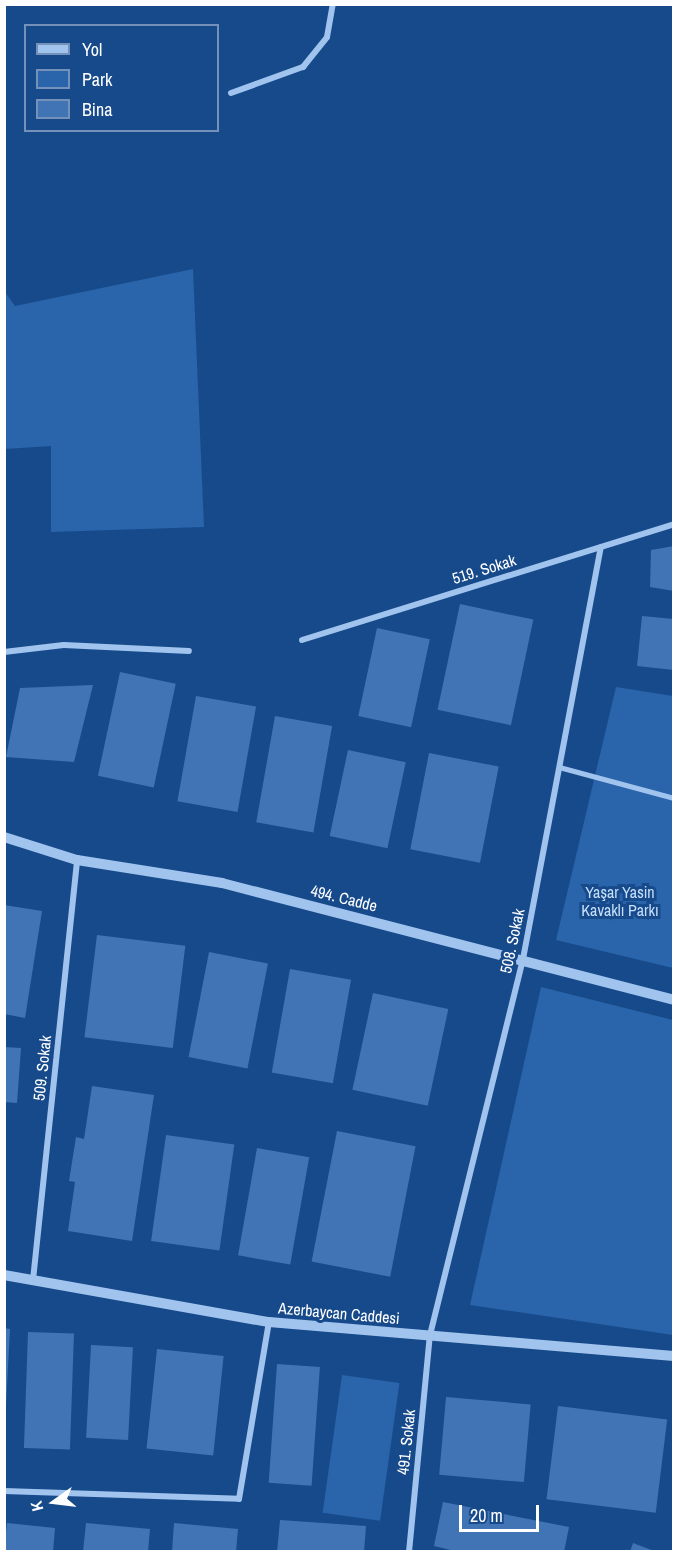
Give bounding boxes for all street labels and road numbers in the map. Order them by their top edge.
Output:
street label: 519. Sokak [450,550,518,588]
street label: 494. Cadde [309,880,379,916]
street label: 508. Sokak [496,907,528,975]
street label: 509. Sokak [29,1034,55,1102]
street label: Azerbaycan Caddesi [277,1298,401,1328]
street label: 491. Sokak [393,1408,419,1476]

